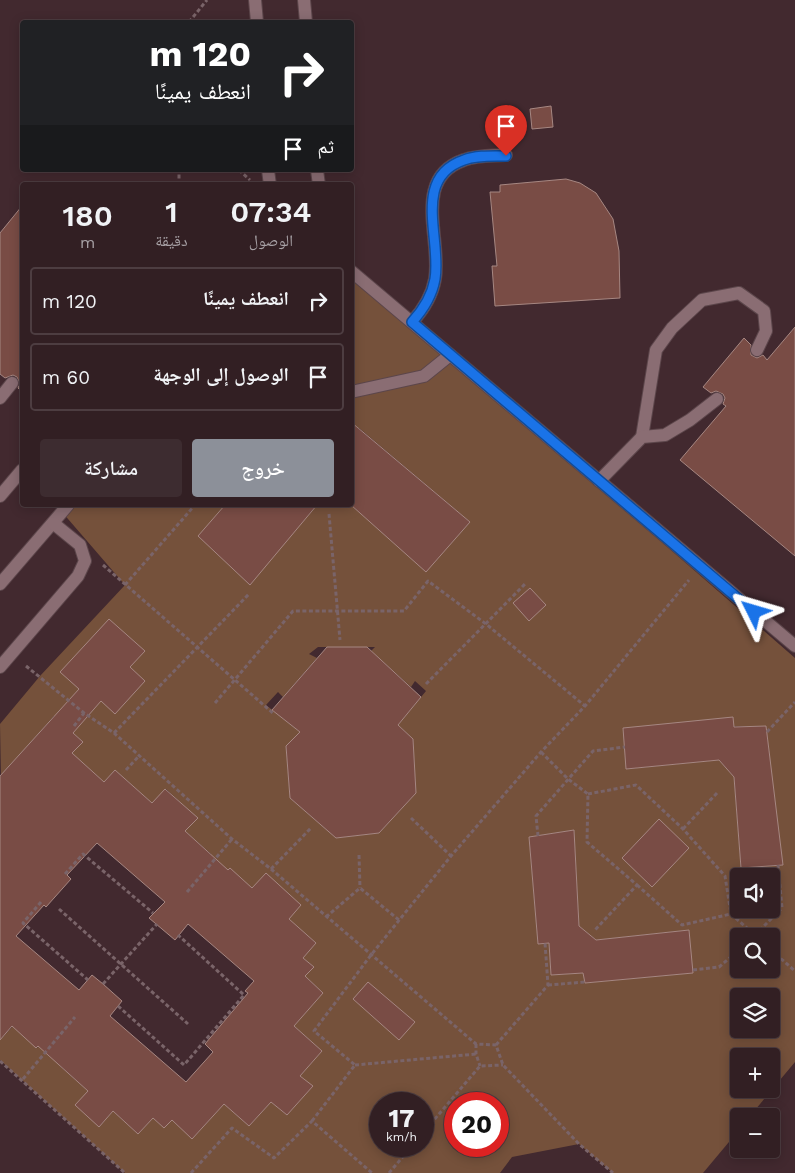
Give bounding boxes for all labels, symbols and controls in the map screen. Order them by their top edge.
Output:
text: 120 m [150,33,251,75]
icon: right [269,40,334,105]
text: انعطف يمينًا [155,79,251,104]
pin [485,105,527,156]
icon: arrive [492,112,520,140]
icon: arrive [279,135,307,163]
text: ثم [317,135,334,158]
text: 1 [165,194,178,229]
text: 07:34 [230,194,312,229]
text: 180 [62,198,113,233]
text: دقيقة [155,231,188,250]
text: الوصول [249,231,293,250]
text: m [80,233,95,252]
text: انعطف يمينًا [203,287,289,310]
icon: right [304,287,332,315]
text: 120 m [42,290,97,313]
text: الوصول إلى الوجهة [153,363,289,386]
icon: arrive [304,363,332,391]
text: 60 m [42,366,90,389]
button: مشاركة [40,439,182,497]
button: خروج [192,439,334,497]
position arrow [727,585,779,637]
map controls [730,868,780,1158]
button: sound [730,868,780,918]
button: search [730,928,780,978]
button: layers [730,988,780,1038]
button: + [730,1048,780,1098]
speed limit sign: 20 [444,1092,509,1157]
text: 17 [389,1104,414,1133]
button: − [730,1108,780,1158]
text: km/h [386,1130,417,1144]

